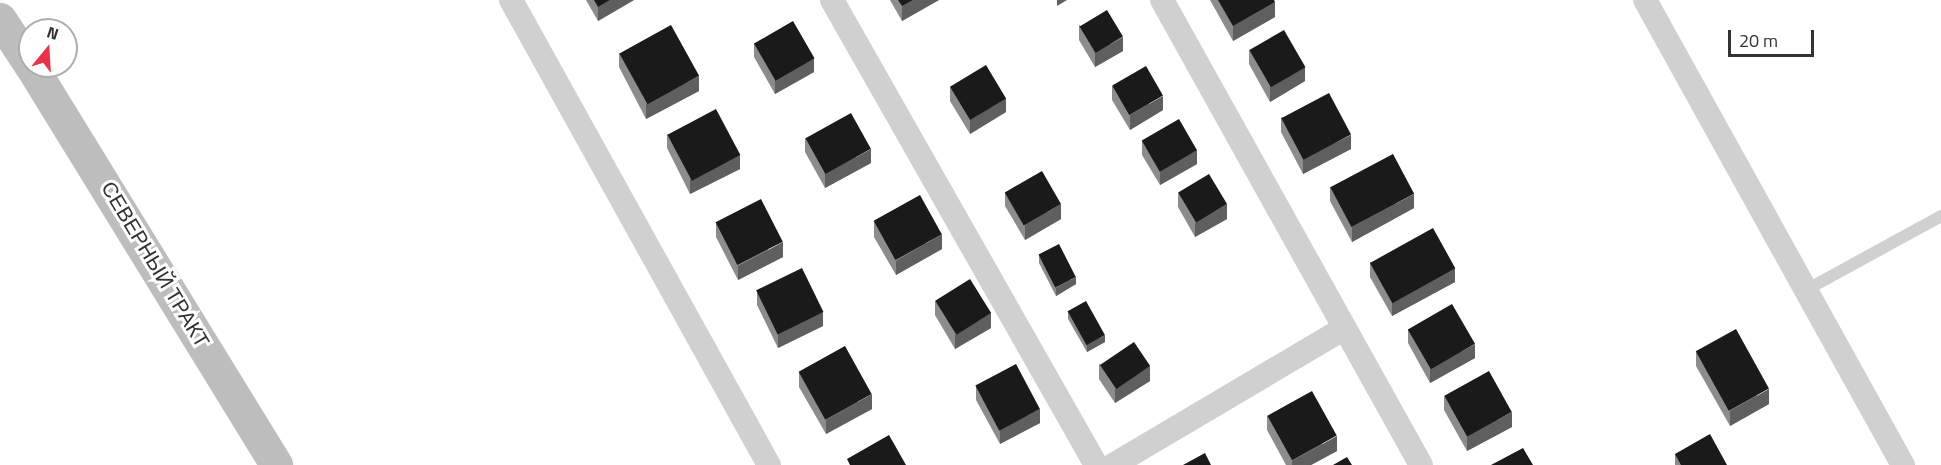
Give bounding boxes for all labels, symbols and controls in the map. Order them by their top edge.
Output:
north arrow [18,18,78,78]
scale bar [1731,18,1816,56]
text: N [44,20,62,46]
text: 20 m [1739,27,1778,54]
street label: СЕВЕРНЫЙ ТРАКТ [96,176,216,352]

